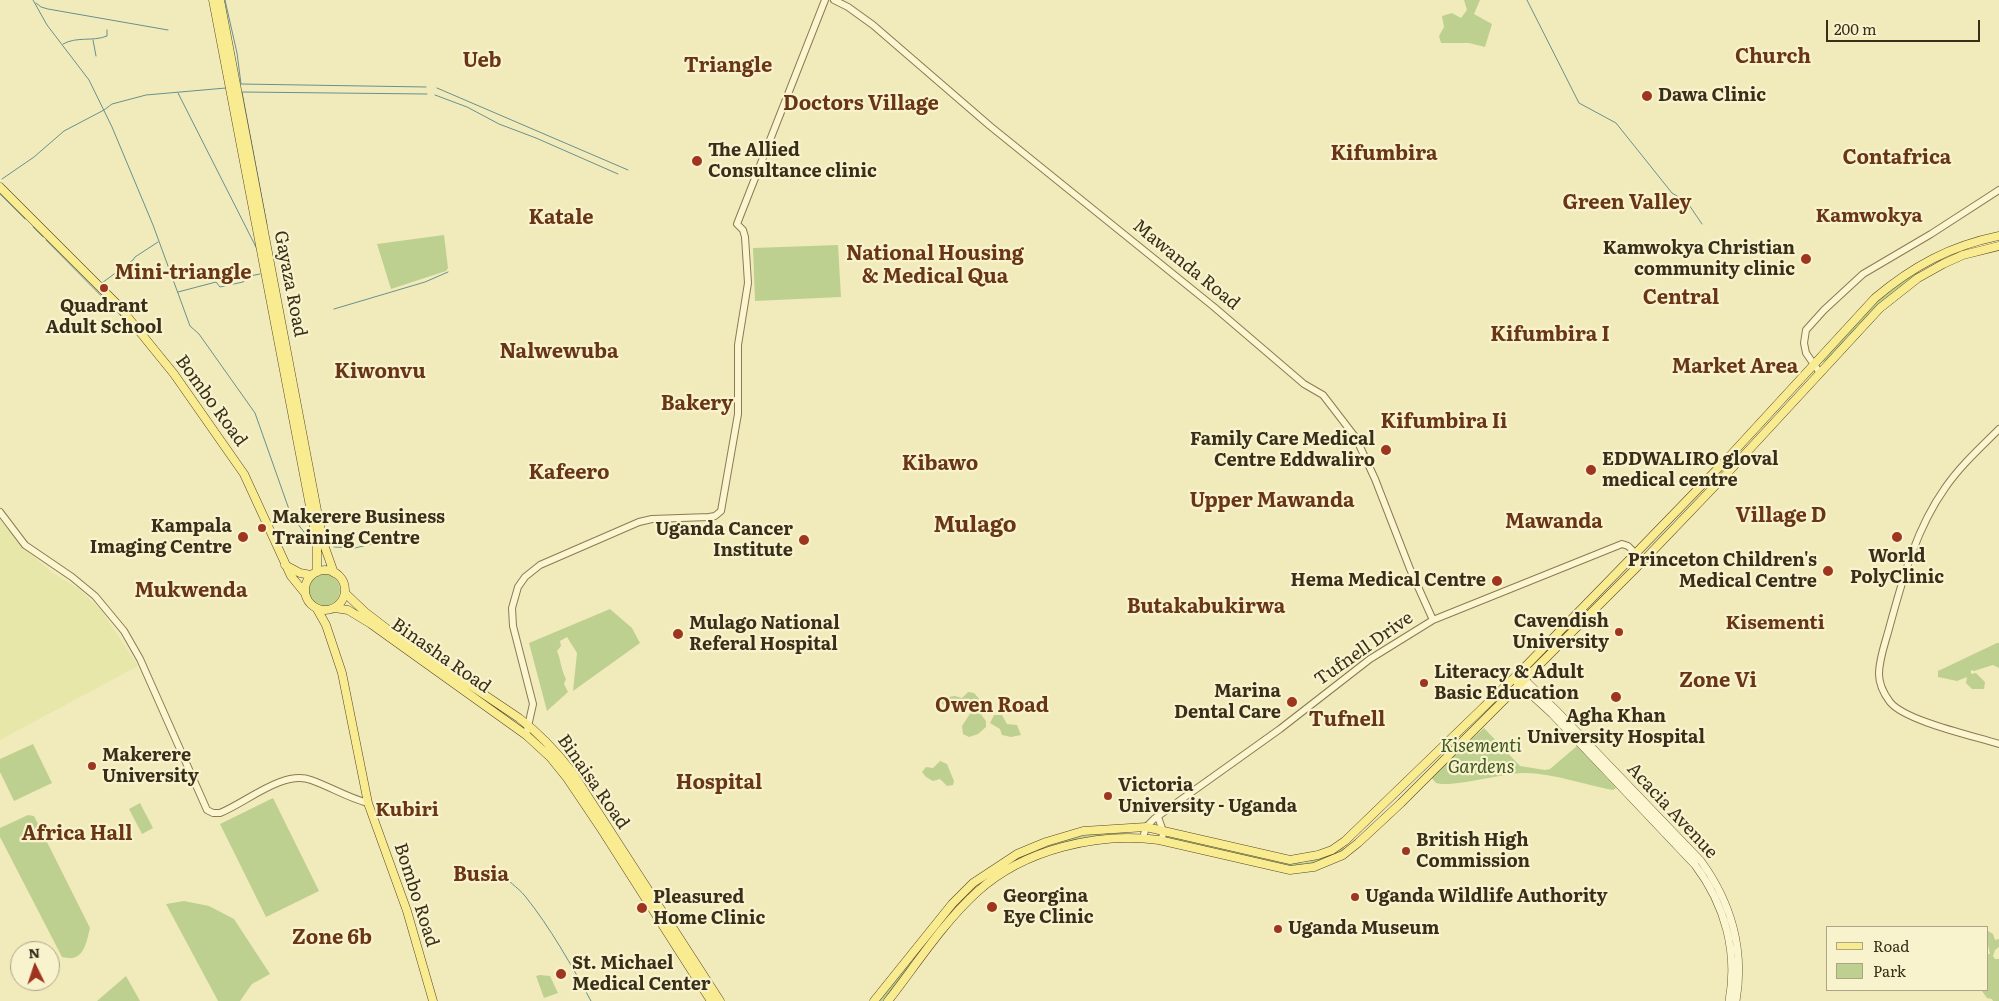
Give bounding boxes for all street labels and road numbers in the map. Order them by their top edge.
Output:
street label: Mawanda Road [1128,215,1244,315]
street label: Gayaza Road [269,229,311,339]
street label: Bombo Road [171,351,251,451]
street label: Tufnell Drive [1311,607,1417,691]
street label: Binasha Road [387,614,495,698]
street label: Binaisa Road [552,731,634,833]
street label: Acacia Avenue [1622,759,1722,863]
street label: Bombo Road [389,840,443,950]

